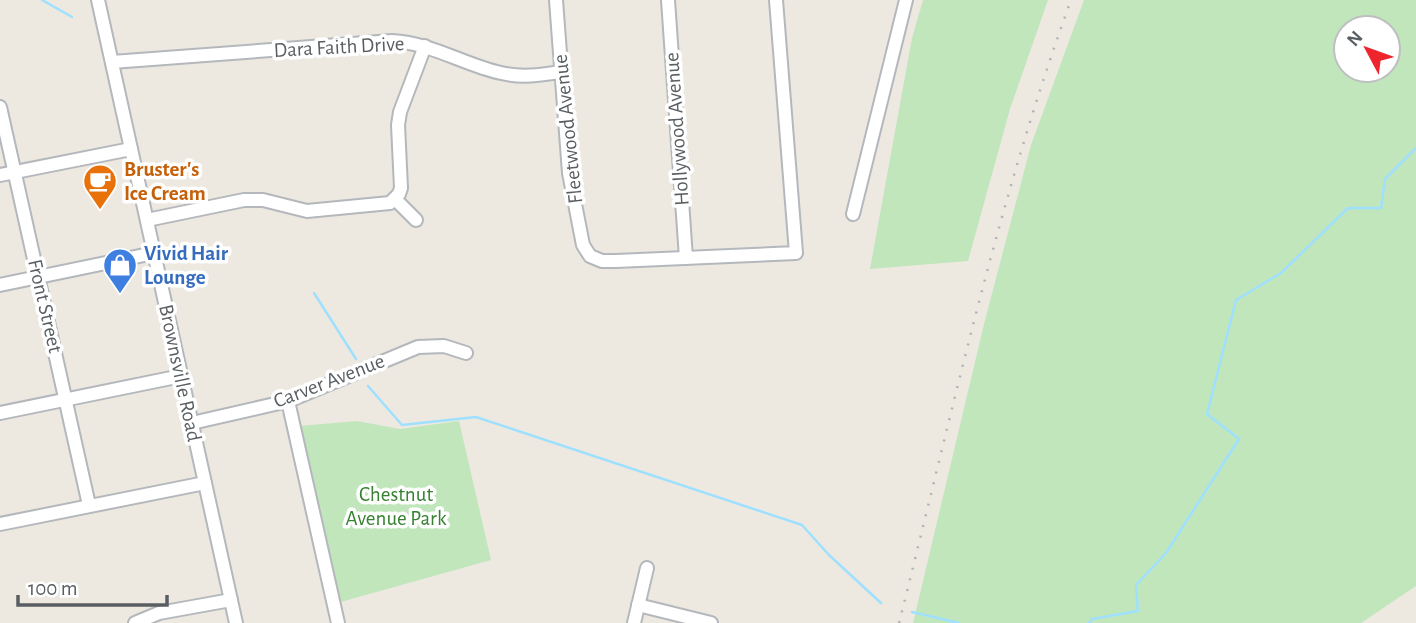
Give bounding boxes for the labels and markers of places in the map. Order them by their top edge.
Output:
place label: Bruster's Ice Cream [124,159,206,204]
cafe icon: Bruster's Ice Cream [81,162,119,211]
place label: Vivid Hair Lounge [144,243,229,288]
shop icon: Vivid Hair Lounge [101,246,139,295]

